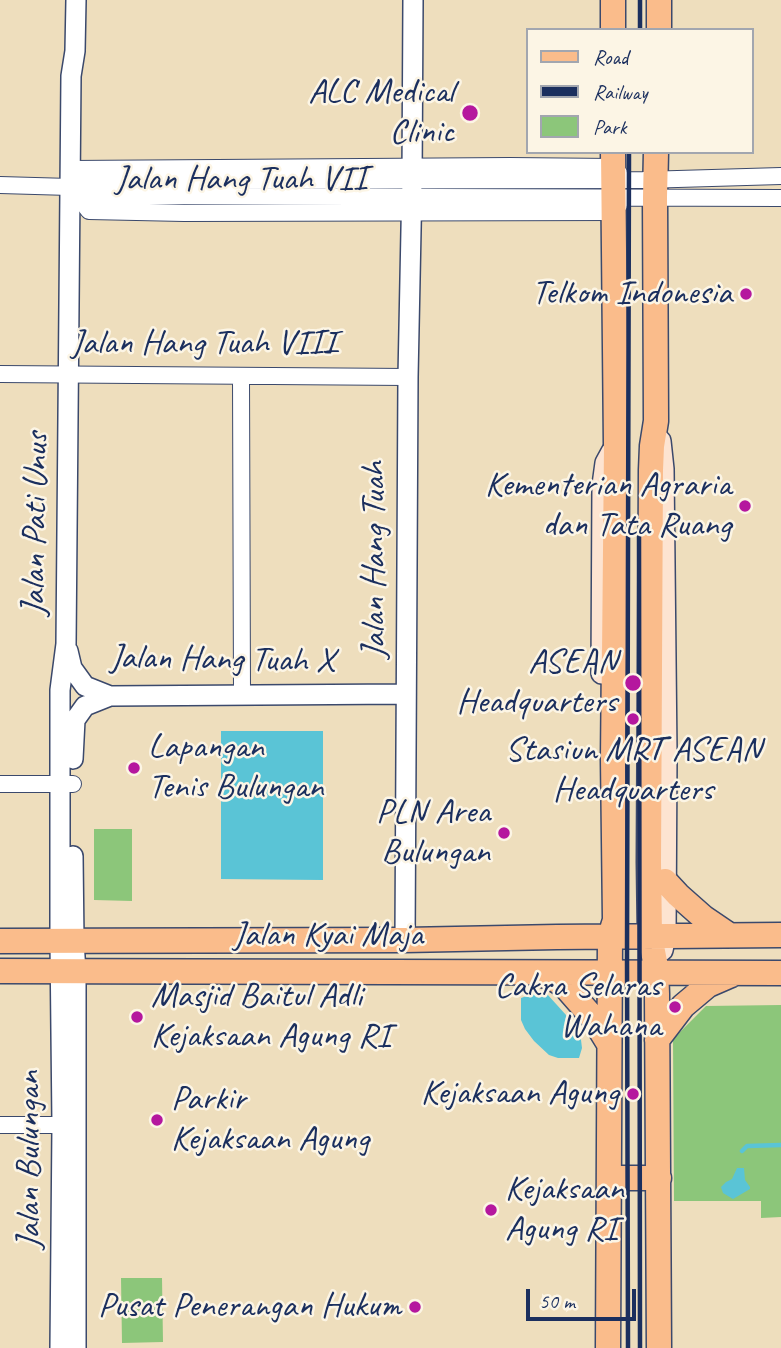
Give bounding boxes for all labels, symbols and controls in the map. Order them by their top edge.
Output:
legend [526,28,753,154]
text: Road [593,44,628,70]
place label: ALC Medical Clinic [308,72,454,154]
text: Railway [593,79,647,105]
marker: ALC Medical Clinic [460,103,480,123]
text: Park [593,114,626,140]
street label: Jalan Hang Tuah VII [115,159,367,201]
place label: Telkom Indonesia [532,273,732,315]
marker: Telkom Indonesia [738,286,754,302]
street label: Jalan Hang Tuah VIII [71,323,337,365]
street label: Jalan Pati Unus [13,432,59,616]
street label: Jalan Hang Tuah [354,461,396,659]
place label: Kementerian Agraria dan Tata Ruang [485,465,731,547]
marker: Kementerian Agraria dan Tata Ruang [737,498,753,514]
street label: Jalan Hang Tuah X [109,637,335,683]
place label: ASEAN Headquarters [457,642,617,724]
marker: ASEAN Headquarters [623,673,643,693]
marker: Stasiun MRT ASEAN Headquarters [625,711,641,727]
place label: Lapangan Tenis Bulungan [148,727,324,809]
place label: Stasiun MRT ASEAN Headquarters [505,730,761,812]
marker: Lapangan Tenis Bulungan [126,760,142,776]
place label: PLN Area Bulungan [376,792,490,874]
marker: PLN Area Bulungan [496,825,512,841]
street label: Jalan Kyai Maja [233,915,423,957]
place label: Cakra Selaras Wahana [494,966,661,1048]
place label: Masjid Baitul Adli Kejaksaan Agung RI [151,976,390,1058]
marker: Cakra Selaras Wahana [667,999,683,1015]
marker: Masjid Baitul Adli Kejaksaan Agung RI [129,1009,145,1025]
street label: Jalan Bulungan [9,1071,51,1249]
place label: Kejaksaan Agung [421,1073,619,1115]
place label: Parkir Kejaksaan Agung [171,1079,369,1161]
marker: Kejaksaan Agung [625,1086,641,1102]
marker: Parkir Kejaksaan Agung [149,1112,165,1128]
place label: Kejaksaan Agung RI [505,1169,624,1251]
marker: Kejaksaan Agung RI [483,1202,499,1218]
scale bar [529,1274,639,1318]
place label: Pusat Penerangan Hukum [98,1286,401,1328]
text: 50 m [539,1288,575,1314]
marker: Pusat Penerangan Hukum [407,1299,423,1315]

